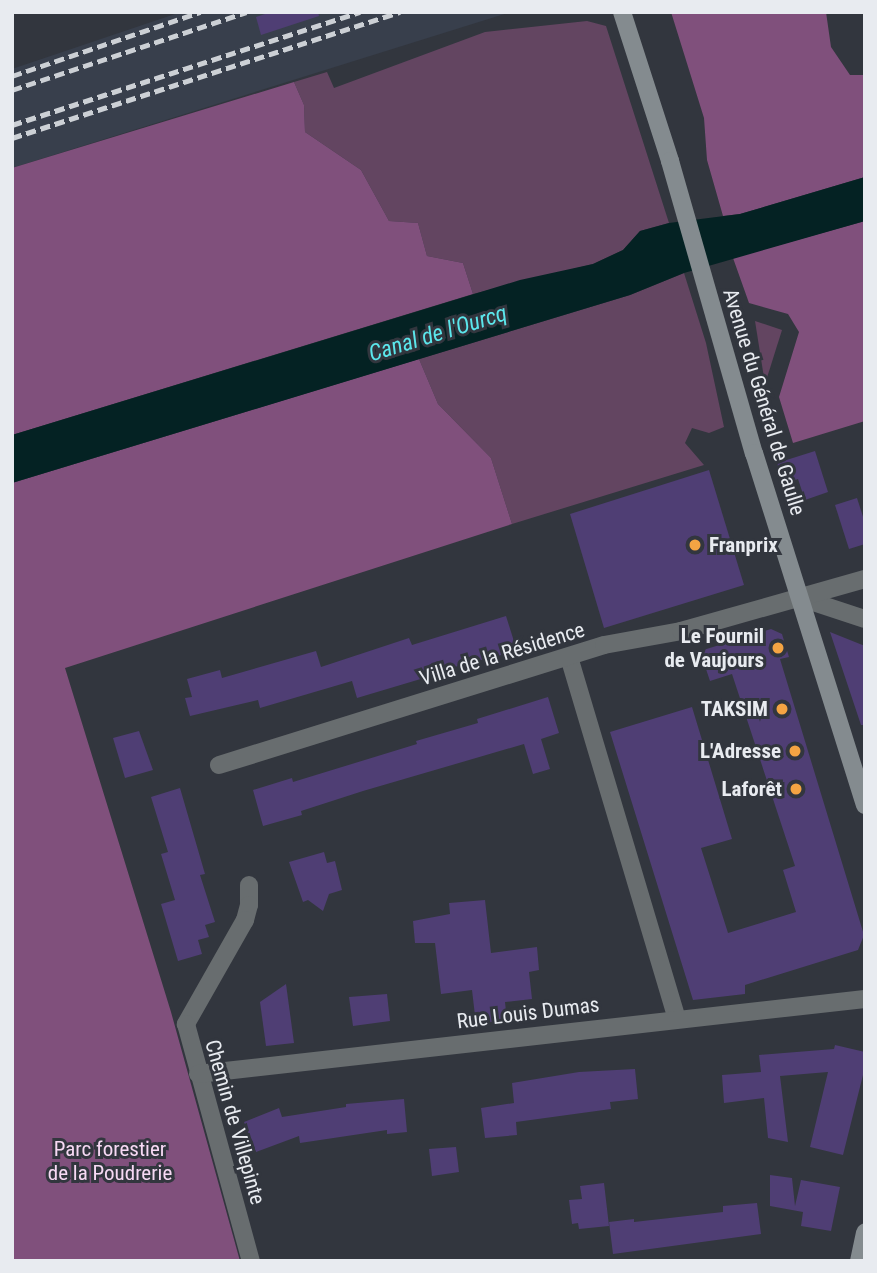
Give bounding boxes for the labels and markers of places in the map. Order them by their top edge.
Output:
place label: Franprix [709,532,778,558]
marker: Franprix [687,537,703,553]
place label: Le Fournil de Vaujours [664,623,764,673]
marker: Le Fournil de Vaujours [770,640,786,656]
place label: TAKSIM [701,696,768,722]
marker: TAKSIM [774,701,790,717]
place label: L'Adresse [700,738,781,764]
marker: L'Adresse [787,743,803,759]
place label: Laforêt [721,776,782,802]
marker: Laforêt [788,781,804,797]

